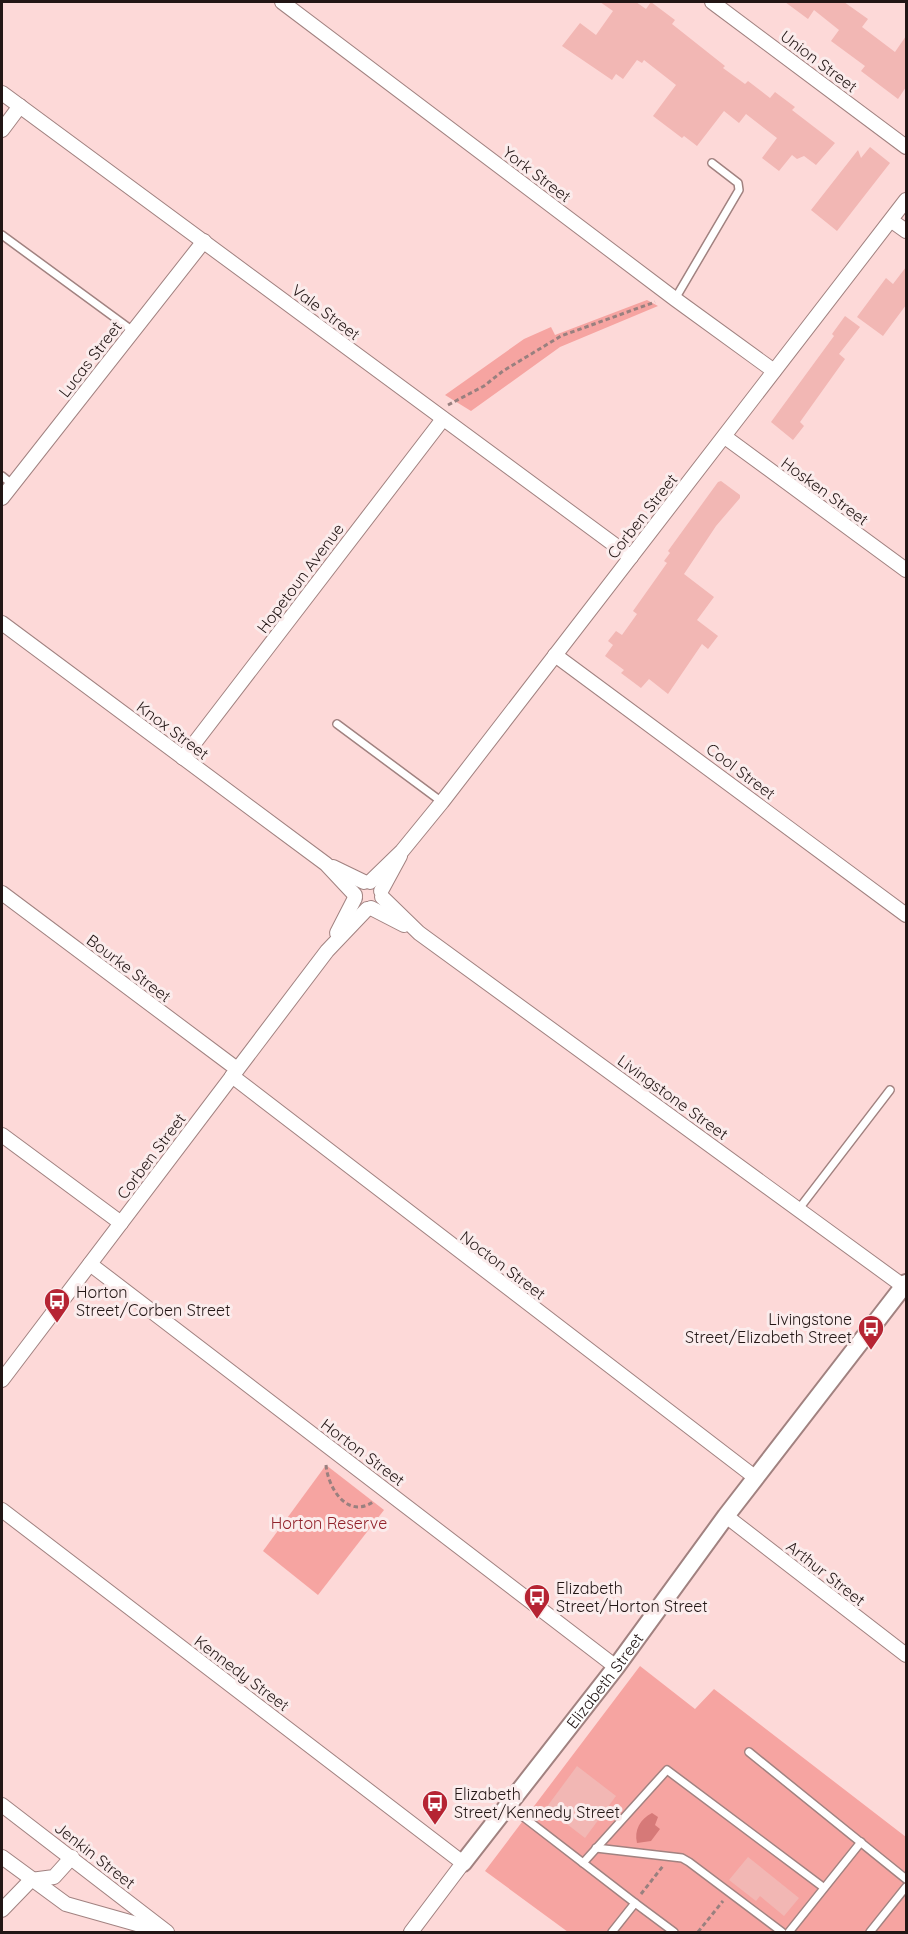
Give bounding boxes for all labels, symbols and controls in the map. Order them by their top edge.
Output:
street label: Union Street [777,26,861,96]
street label: York Street [499,142,575,206]
street label: Vale Street [288,280,364,344]
street label: Lucas Street [54,317,126,401]
street label: Hosken Street [777,453,873,529]
street label: Corben Street [603,470,681,562]
street label: Hopetoun Avenue [252,519,348,637]
street label: Knox Street [133,696,213,764]
street label: Cool Street [702,738,780,804]
street label: Bourke Street [83,930,175,1006]
street label: Livingstone Street [614,1050,732,1144]
street label: Corben Street [112,1109,190,1203]
street label: Nocton Street [456,1226,550,1304]
place label: Horton Street/Corben Street [76,1282,230,1320]
bus stop icon: Horton Street/Corben Street [42,1286,72,1324]
place label: Livingstone Street/Elizabeth Street [685,1309,852,1347]
bus stop icon: Livingstone Street/Elizabeth Street [856,1313,886,1351]
street label: Horton Street [317,1414,409,1490]
park label: Horton Reserve [271,1513,387,1533]
street label: Arthur Street [783,1536,869,1610]
place label: Elizabeth Street/Horton Street [556,1578,708,1616]
bus stop icon: Elizabeth Street/Horton Street [522,1582,552,1620]
street label: Elizabeth Street [562,1629,648,1732]
street label: Kennedy Street [190,1631,294,1715]
place label: Elizabeth Street/Kennedy Street [454,1784,620,1822]
bus stop icon: Elizabeth Street/Kennedy Street [420,1788,450,1826]
street label: Jenkin Street [51,1817,139,1893]

